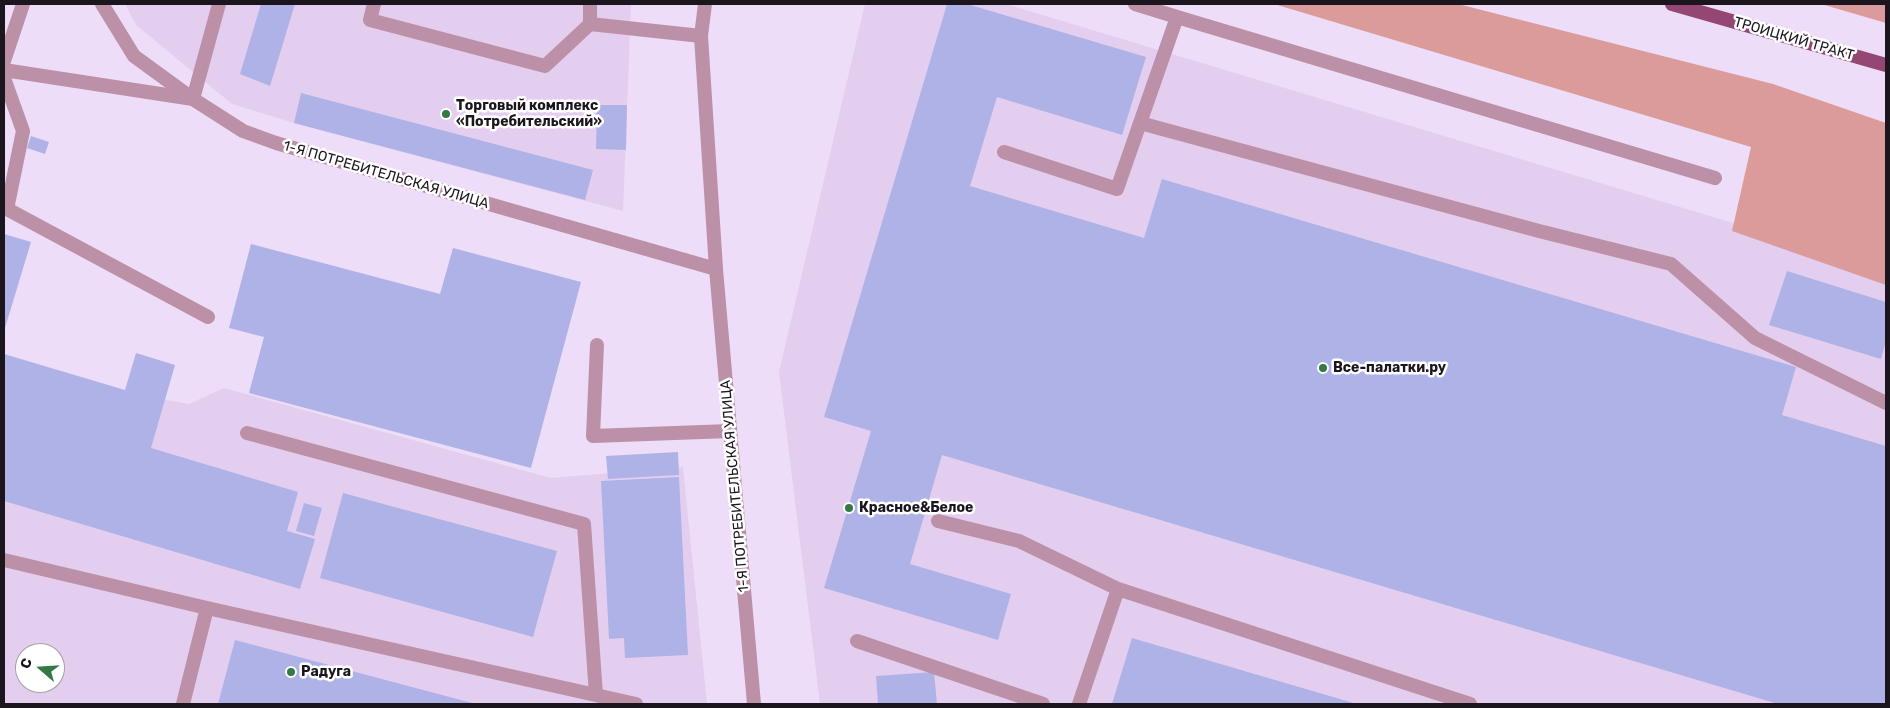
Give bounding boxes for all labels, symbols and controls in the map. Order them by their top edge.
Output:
street label: ТРОИЦКИЙ ТРАКТ [1732,14,1856,64]
place label: Торговый комплекс «Потребительский» [456,98,602,130]
marker: Торговый комплекс «Потребительский» [440,108,452,120]
street label: 1-Я ПОТРЕБИТЕЛЬСКАЯ УЛИЦА [281,138,491,212]
place label: Все-палатки.ру [1333,360,1446,376]
marker: Все-палатки.ру [1317,362,1329,374]
street label: 1-Я ПОТРЕБИТЕЛЬСКАЯ УЛИЦА [717,379,753,593]
place label: Красное&Белое [859,500,973,516]
marker: Красное&Белое [843,502,855,514]
north arrow [15,643,65,693]
text: С [17,656,36,671]
place label: Радуга [301,664,351,680]
marker: Радуга [285,666,297,678]

